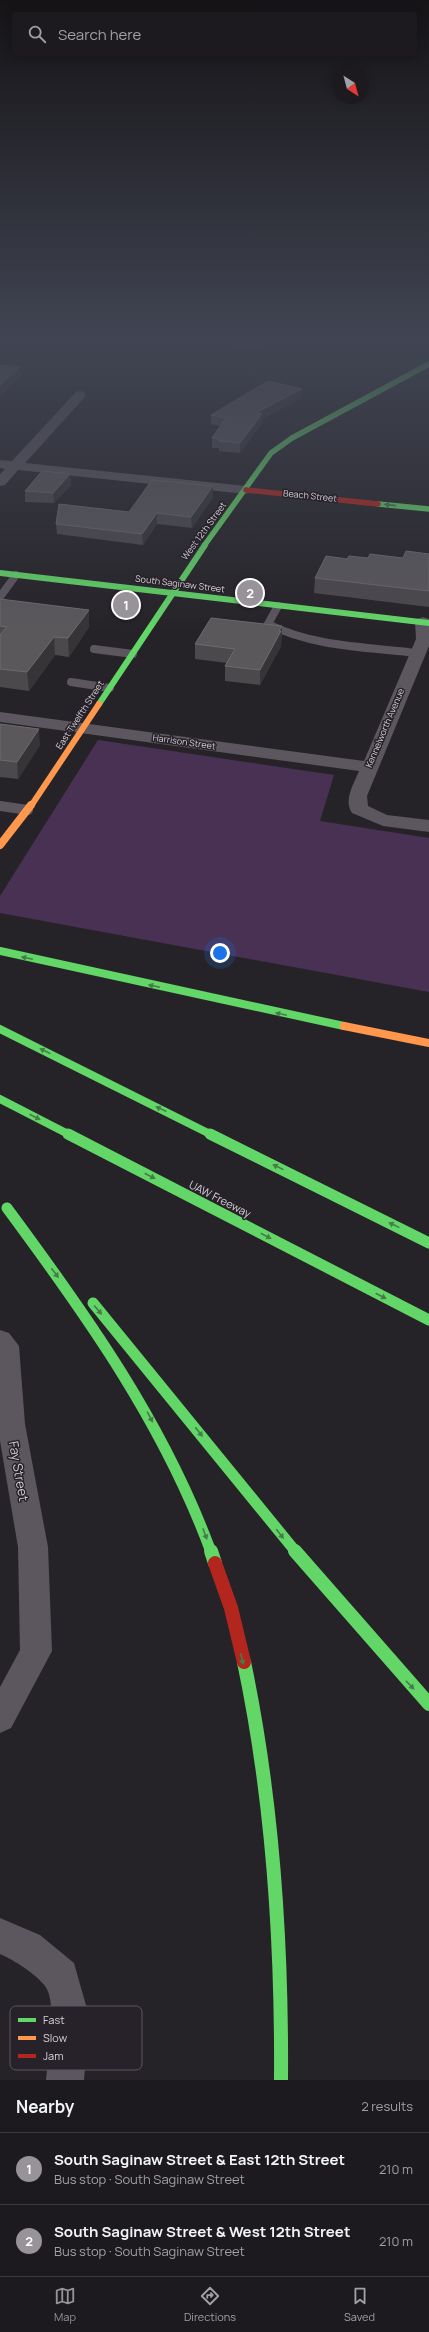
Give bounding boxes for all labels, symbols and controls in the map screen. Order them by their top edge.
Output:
search box [12,12,417,56]
icon: search [26,23,48,45]
text: Search here [58,24,141,45]
north arrow [333,68,369,104]
street label: Beach Street [282,486,338,505]
street label: West 12th Street [178,499,229,562]
one-way arrow [384,502,396,508]
street label: South Saginaw Street [134,572,226,596]
pin: 2 [237,578,263,608]
pin: 1 [113,590,139,620]
street label: East Twelfth Street [52,678,107,752]
street label: Kennelworth Avenue [362,686,407,769]
street label: Harrison Street [152,731,217,752]
your location [210,943,230,963]
one-way arrow [21,954,33,960]
one-way arrow [148,982,160,988]
one-way arrow [275,1010,287,1016]
one-way arrow [39,1048,51,1054]
one-way arrow [156,1106,167,1112]
one-way arrow [29,1113,40,1120]
one-way arrow [272,1164,283,1170]
one-way arrow [144,1173,156,1180]
street label: UAW Freeway [187,1176,254,1221]
one-way arrow [388,1222,400,1228]
one-way arrow [260,1233,271,1239]
one-way arrow [51,1268,59,1278]
one-way arrow [375,1292,387,1299]
one-way arrow [94,1305,103,1315]
one-way arrow [146,1411,153,1422]
one-way arrow [195,1426,203,1437]
street label: Fay Street [5,1440,33,1502]
one-way arrow [275,1528,284,1539]
one-way arrow [202,1529,208,1541]
one-way arrow [239,1652,245,1665]
one-way arrow [405,1680,415,1690]
legend [10,2006,142,2070]
text: Fast [43,2012,65,2027]
text: Slow [43,2030,68,2045]
text: Jam [43,2048,64,2063]
text: Nearby [16,2095,74,2118]
text: 2 results [361,2097,413,2115]
text: South Saginaw Street & East 12th Street [54,2149,345,2170]
text: 1 [26,2160,32,2178]
text: 210 m [379,2160,413,2178]
text: Bus stop · South Saginaw Street [54,2170,245,2188]
text: South Saginaw Street & West 12th Street [54,2221,350,2242]
text: 2 [25,2232,33,2250]
text: 210 m [379,2232,413,2250]
text: Bus stop · South Saginaw Street [54,2242,245,2260]
tab: Map [54,2285,76,2324]
tab: Directions [184,2285,236,2324]
tab: Saved [344,2285,375,2324]

